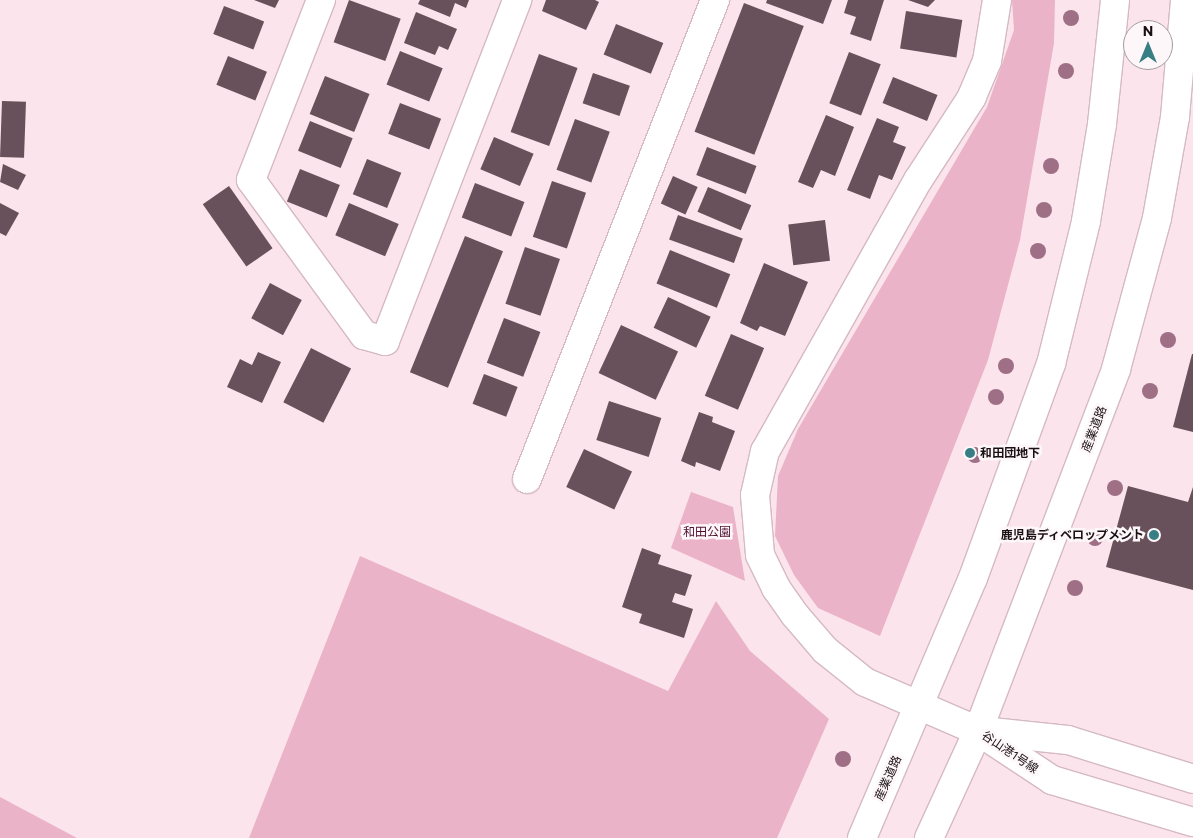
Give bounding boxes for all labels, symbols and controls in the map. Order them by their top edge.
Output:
north arrow [1123,20,1173,70]
text: N [1143,22,1153,39]
street label: 産業道路 [1079,404,1109,454]
place label: 和田団地下 [980,446,1040,460]
marker: 和田団地下 [964,447,976,459]
park label: 和田公園 [683,525,731,539]
place label: 鹿児島ディベロップメント [1000,528,1144,542]
marker: 鹿児島ディベロップメント [1148,529,1160,541]
street label: 谷山港1号線 [979,728,1041,776]
street label: 産業道路 [872,753,904,803]

